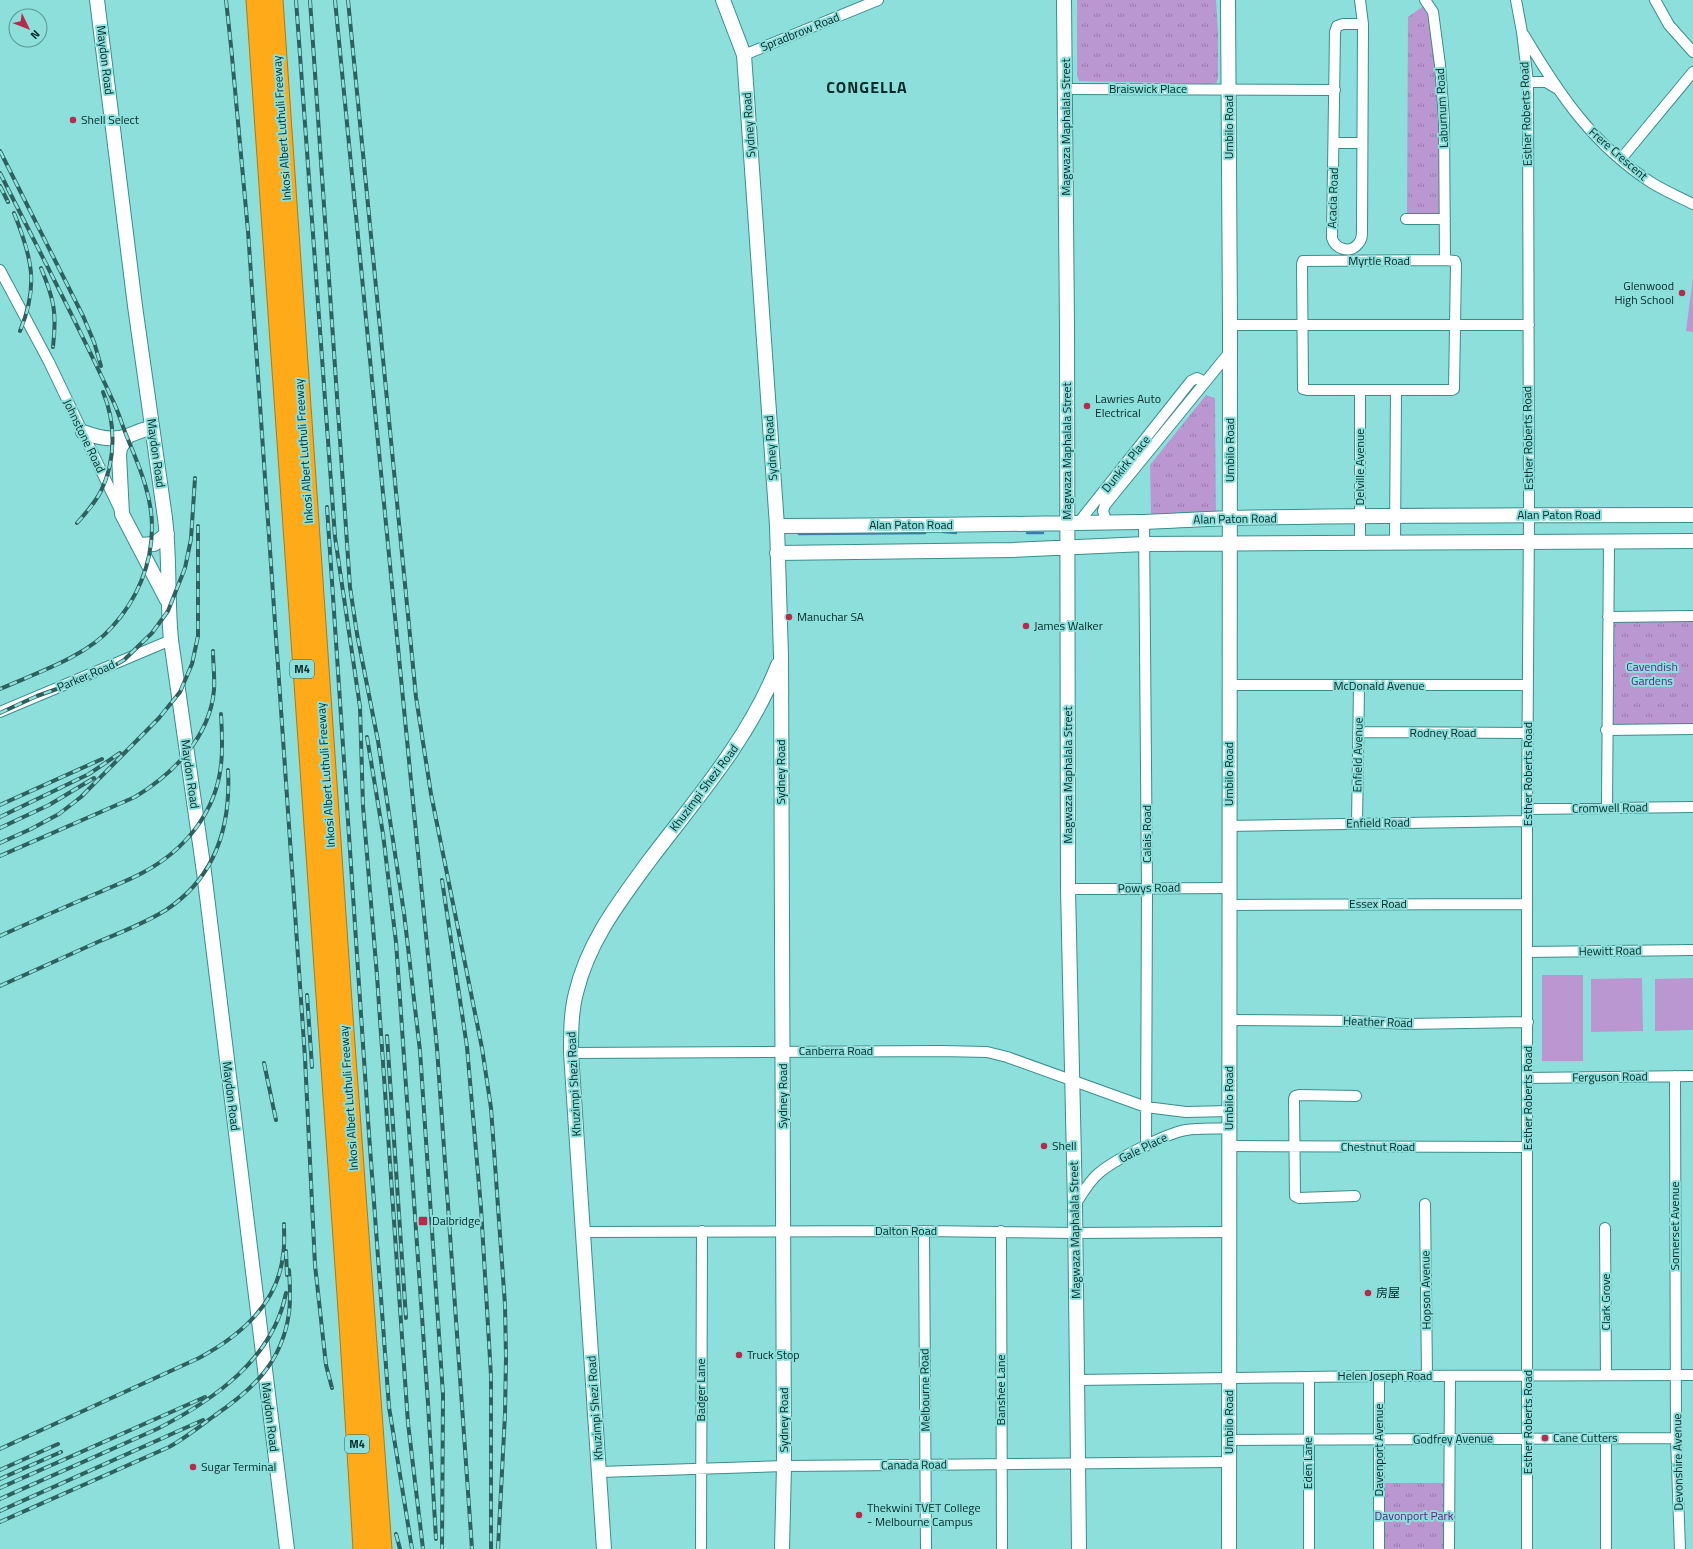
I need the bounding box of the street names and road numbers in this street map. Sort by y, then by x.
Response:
street label: Spradbrow Road [757,7,842,56]
street label: Maydon Road [92,24,119,96]
street label: Inkosi Albert Luthuli Freeway [267,55,296,201]
street label: Magwaza Maphalala Street [1056,57,1075,196]
street label: Esther Roberts Road [1514,62,1537,166]
street label: Laburnum Road [1430,68,1453,149]
street label: Braiswick Place [1109,79,1187,98]
street label: Sydney Road [737,92,760,158]
street label: Umbilo Road [1219,95,1238,159]
street label: Frere Crescent [1585,123,1653,185]
street label: Acacia Road [1322,167,1343,229]
street label: Myrtle Road [1348,251,1410,270]
street label: Inkosi Albert Luthuli Freeway [289,378,318,524]
street label: Magwaza Maphalala Street [1057,381,1076,520]
street label: Esther Roberts Road [1517,386,1538,490]
street label: Johnstone Road [58,396,110,476]
street label: Sydney Road [759,415,782,481]
street label: Maydon Road [142,417,171,489]
street label: Umbilo Road [1220,418,1239,482]
street label: Delville Avenue [1350,429,1369,505]
street label: Dunkirk Place [1097,431,1155,496]
street label: Alan Paton Road [1517,505,1601,524]
street label: Alan Paton Road [1193,508,1277,529]
street label: Alan Paton Road [869,515,953,534]
street label: Parker Road [54,655,118,696]
road number: M4 [290,660,314,678]
street label: McDonald Avenue [1333,676,1425,695]
street label: Inkosi Albert Luthuli Freeway [311,702,340,848]
street label: Magwaza Maphalala Street [1058,705,1077,844]
street label: Enfield Avenue [1347,717,1368,793]
street label: Esther Roberts Road [1518,722,1537,826]
street label: Rodney Road [1410,723,1476,742]
street label: Maydon Road [176,738,205,810]
street label: Sydney Road [771,739,790,805]
street label: Khuzimpi Shezi Road [664,740,743,835]
street label: Umbilo Road [1219,742,1238,806]
street label: Cromwell Road [1572,797,1648,818]
street label: Calais Road [1137,805,1156,863]
street label: Enfield Road [1346,812,1410,833]
street label: Powys Road [1118,877,1180,898]
street label: Essex Road [1349,894,1407,913]
street label: Hewitt Road [1578,940,1642,961]
street label: Heather Road [1343,1011,1413,1032]
street label: Inkosi Albert Luthuli Freeway [334,1025,363,1171]
street label: Khuzimpi Shezi Road [561,1031,586,1137]
street label: Canberra Road [799,1041,873,1060]
street label: Esther Roberts Road [1518,1046,1537,1150]
street label: Maydon Road [218,1060,245,1132]
street label: Sydney Road [773,1063,792,1129]
street label: Umbilo Road [1219,1066,1238,1130]
street label: Ferguson Road [1572,1066,1648,1087]
street label: Gale Place [1115,1128,1170,1167]
street label: Chestnut Road [1341,1137,1415,1156]
street label: Magwaza Maphalala Street [1064,1160,1085,1299]
street label: Somerset Avenue [1665,1181,1684,1271]
street label: Dalton Road [875,1221,937,1240]
street label: Hopson Avenue [1415,1250,1436,1330]
street label: Clark Grove [1596,1273,1615,1331]
street label: Melbourne Road [914,1348,935,1432]
street label: Khuzimpi Shezi Road [581,1355,608,1461]
street label: Banshee Lane [991,1355,1010,1425]
street label: Badger Lane [691,1358,710,1422]
street label: Helen Joseph Road [1338,1366,1432,1385]
street label: Esther Roberts Road [1518,1370,1537,1474]
street label: Maydon Road [257,1381,284,1453]
street label: Sydney Road [774,1387,793,1453]
street label: Umbilo Road [1219,1390,1238,1454]
street label: Davenport Avenue [1369,1403,1388,1497]
street label: Devonshire Avenue [1667,1413,1688,1511]
street label: Godfrey Avenue [1413,1428,1493,1449]
road number: M4 [345,1435,369,1453]
street label: Eden Lane [1298,1437,1317,1489]
street label: Canada Road [881,1454,947,1475]

